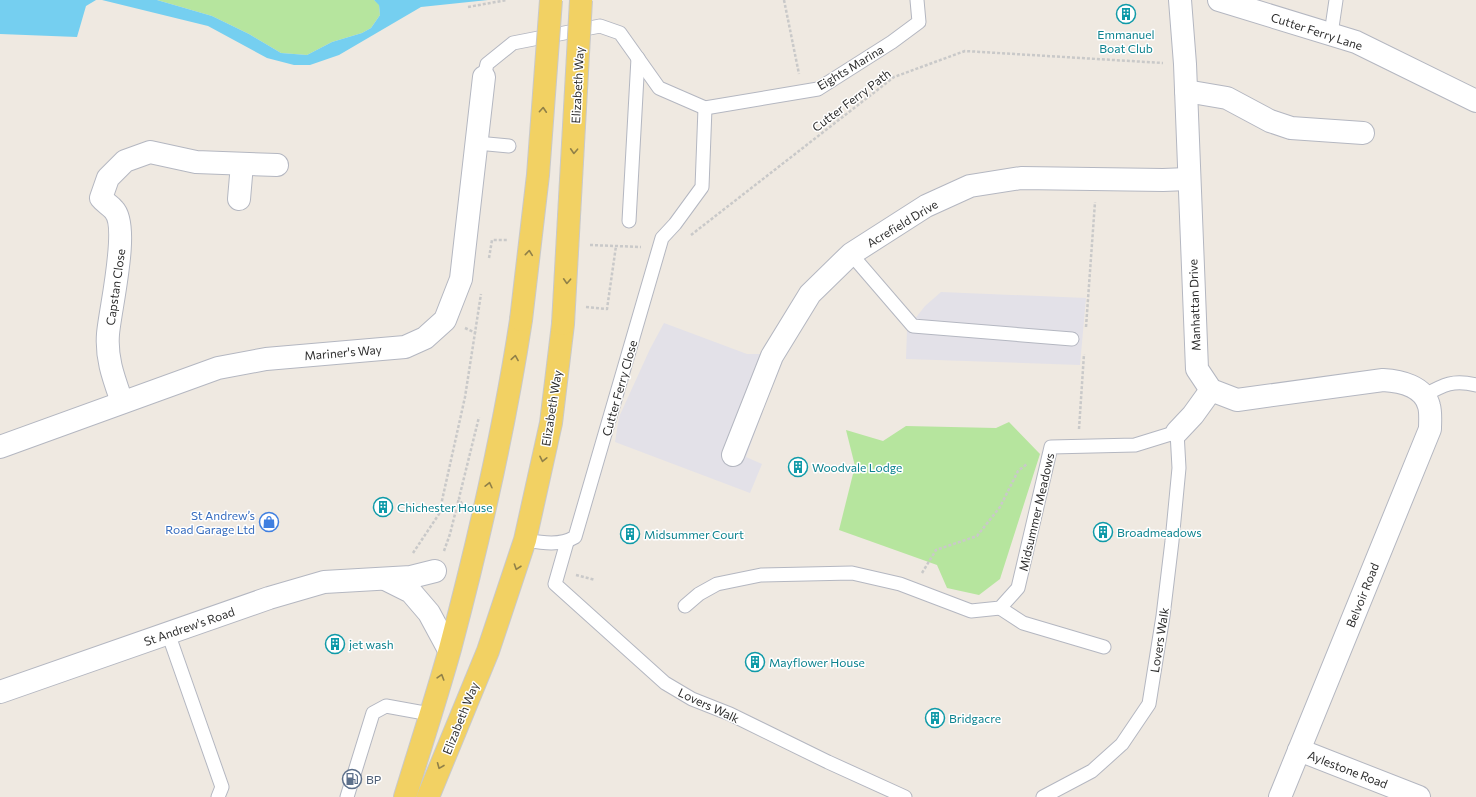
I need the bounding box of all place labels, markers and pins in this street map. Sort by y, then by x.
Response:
building icon: Emmanuel Boat Club [1115,3,1137,25]
place label: Emmanuel Boat Club [1097,27,1155,55]
building icon: Woodvale Lodge [787,456,809,478]
place label: Woodvale Lodge [812,460,902,474]
building icon: Chichester House [372,496,394,518]
place label: Chichester House [397,500,493,514]
place label: St Andrew’s Road Garage Ltd [165,508,255,536]
shop icon: St Andrew’s Road Garage Ltd [258,511,280,533]
building icon: Broadmeadows [1092,521,1114,543]
building icon: Midsummer Court [619,523,641,545]
place label: Broadmeadows [1117,525,1202,539]
place label: Midsummer Court [644,527,744,541]
building icon: jet wash [324,633,346,655]
place label: jet wash [349,637,394,651]
building icon: Mayflower House [744,651,766,673]
place label: Mayflower House [769,655,865,669]
building icon: Bridgacre [924,707,946,729]
place label: Bridgacre [949,711,1001,725]
fuel station icon: BP [341,768,363,790]
place label: BP [366,772,382,786]

